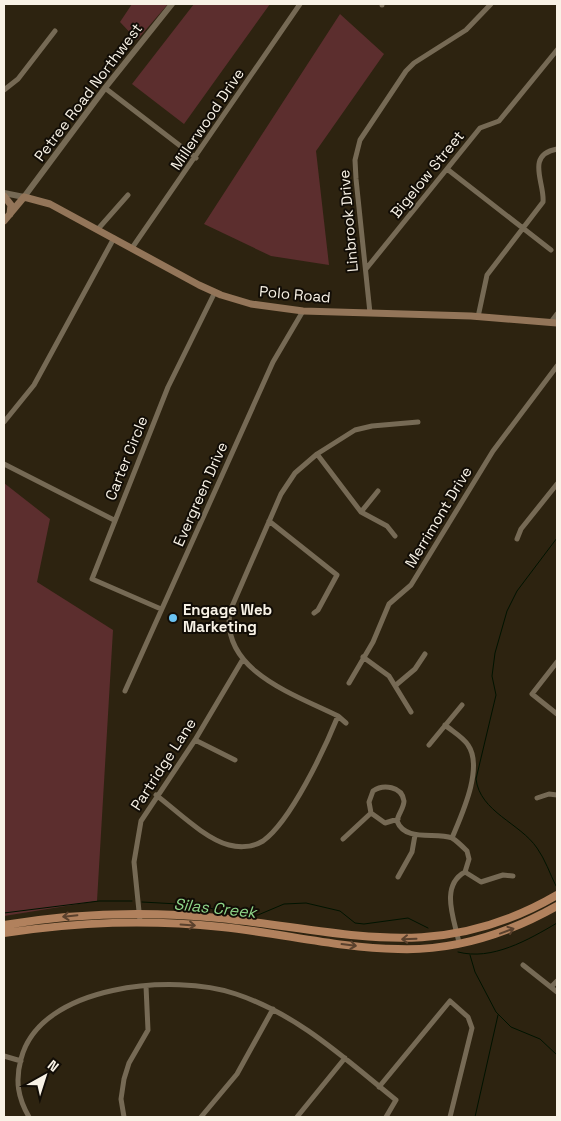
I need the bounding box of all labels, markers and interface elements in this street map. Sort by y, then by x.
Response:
street label: Petree Road Northwest [30,19,146,165]
street label: Millerwood Drive [166,65,248,173]
street label: Bigelow Street [386,127,468,221]
street label: Linbrook Drive [334,169,362,273]
street label: Polo Road [258,281,332,307]
street label: Carter Circle [100,413,152,503]
street label: Evergreen Drive [168,439,232,549]
street label: Merrimont Drive [400,463,476,571]
place label: Engage Web Marketing [183,600,272,636]
marker: Engage Web Marketing [167,612,179,624]
street label: Partridge Lane [126,714,200,814]
water label: Silas Creek [173,893,260,923]
one-way arrow [62,911,78,921]
one-way arrow [180,920,196,929]
one-way arrow [498,926,514,935]
one-way arrow [401,934,418,944]
one-way arrow [341,940,357,950]
north arrow [20,1051,70,1101]
text: N [44,1056,62,1076]

